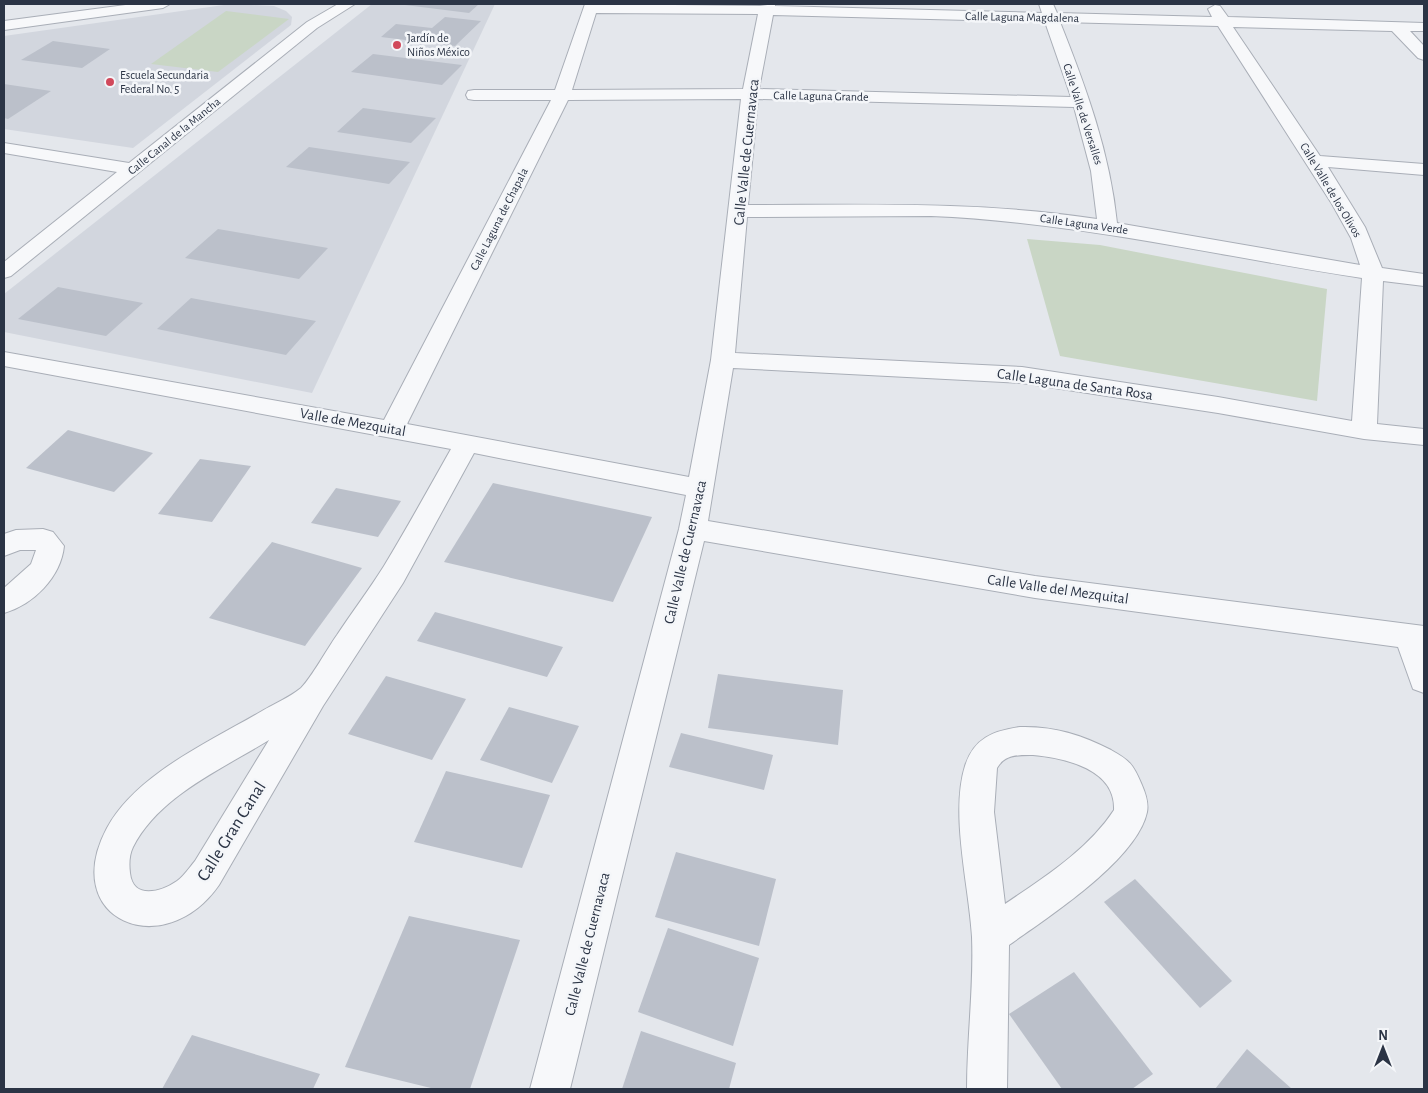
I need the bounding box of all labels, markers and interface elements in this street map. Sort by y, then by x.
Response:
street label: Calle Laguna Magdalena [965,10,1080,24]
place label: Jardín de Niños México [407,32,470,58]
marker: Jardín de Niños México [391,39,403,51]
street label: Calle Valle de Versalles [1061,62,1105,166]
place label: Escuela Secundaria Federal No. 5 [120,69,209,95]
marker: Escuela Secundaria Federal No. 5 [104,76,116,88]
street label: Calle Valle de Cuernavaca [731,78,762,226]
street label: Calle Laguna Grande [773,89,869,103]
street label: Calle Canal de la Mancha [125,95,223,177]
street label: Calle Valle de los Olivos [1298,141,1364,239]
street label: Calle Laguna de Chapala [468,165,530,272]
street label: Calle Laguna Verde [1039,212,1129,236]
street label: Calle Laguna de Santa Rosa [996,366,1154,403]
street label: Valle de Mezquital [299,406,407,439]
street label: Calle Valle de Cuernavaca [662,479,709,625]
street label: Calle Valle del Mezquital [986,572,1130,607]
street label: Calle Gran Canal [194,778,270,885]
street label: Calle Valle de Cuernavaca [562,871,613,1017]
north arrow [1358,1023,1408,1073]
text: N [1378,1029,1388,1043]

